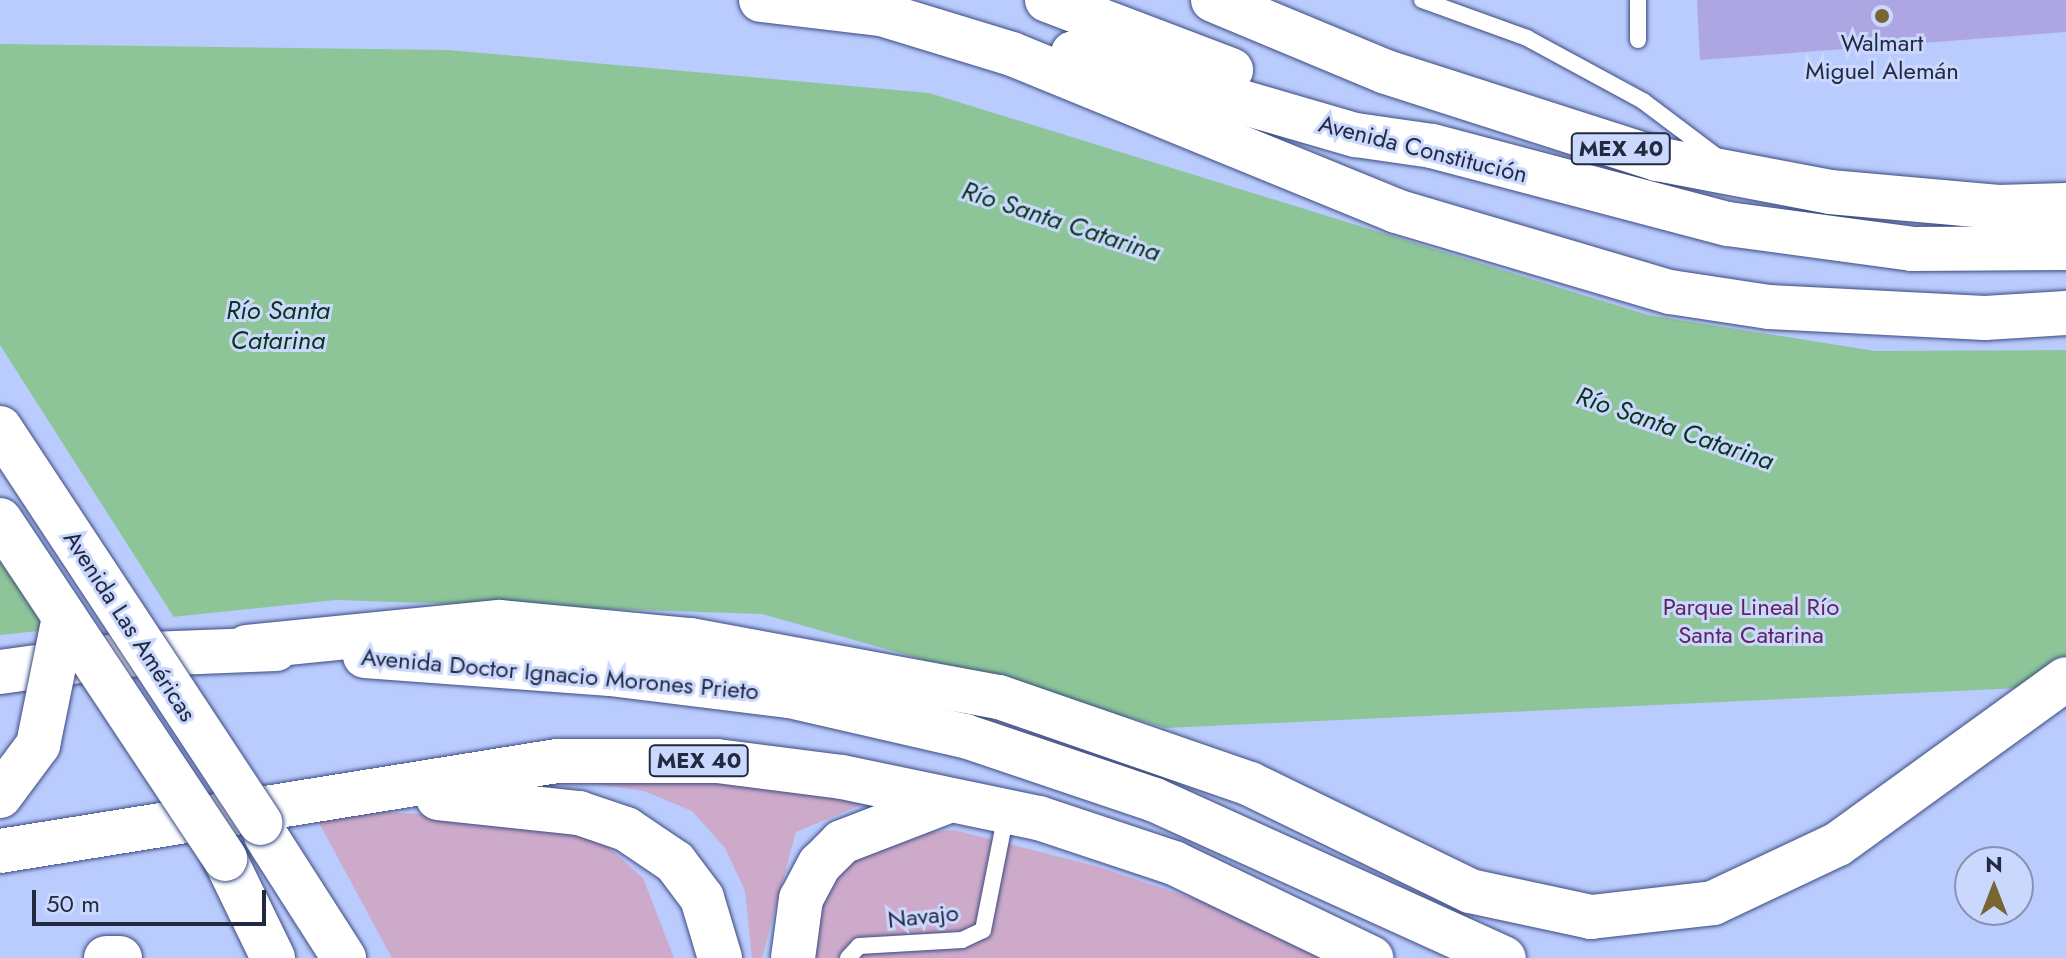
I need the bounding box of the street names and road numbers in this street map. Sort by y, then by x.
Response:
street label: Avenida Constitución [1316,109,1530,189]
road number: MEX 40 [1569,131,1673,167]
street label: Avenida Las Américas [58,525,202,727]
street label: Avenida Doctor Ignacio Morones Prieto [360,642,760,706]
road number: MEX 40 [647,743,751,779]
street label: Navajo [886,898,960,934]

